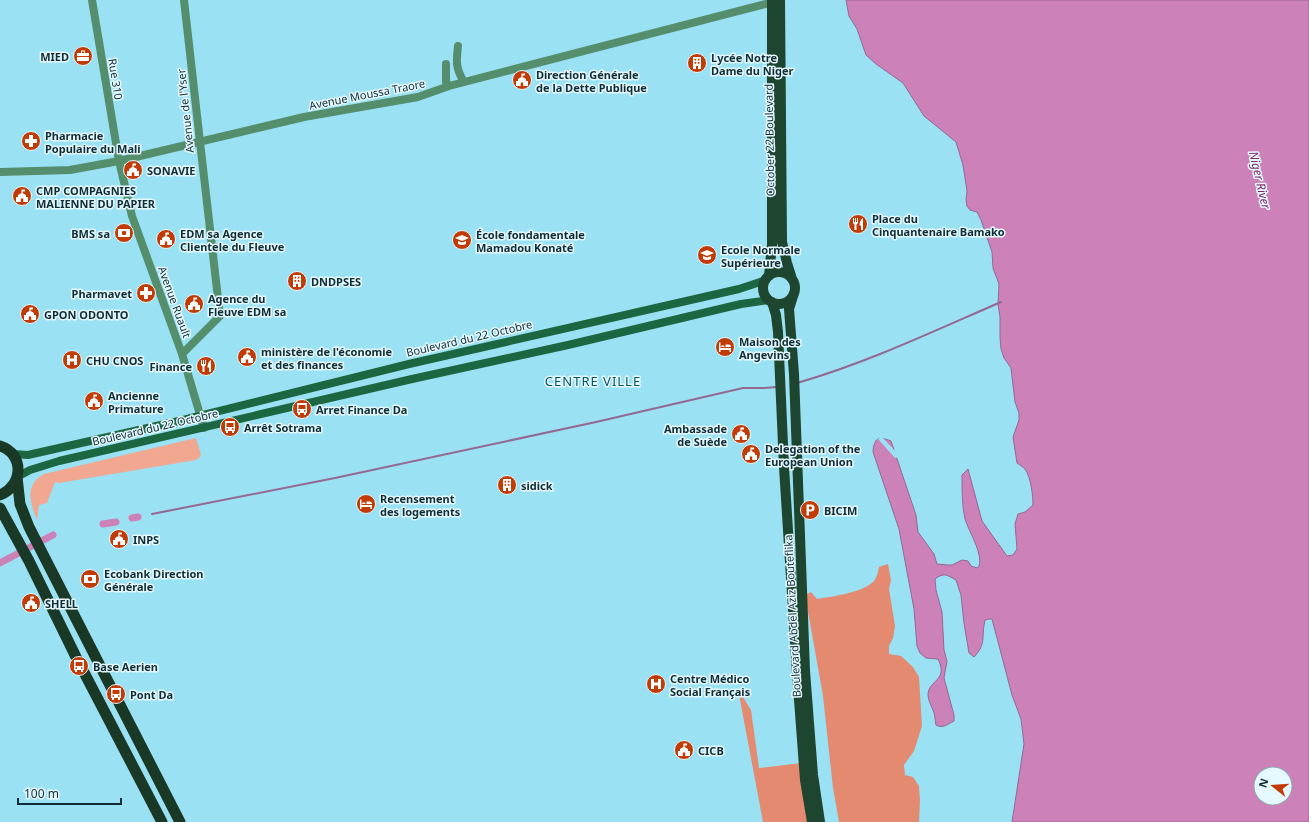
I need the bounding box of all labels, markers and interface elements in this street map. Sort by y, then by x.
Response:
office icon: MIED [72,45,94,67]
place label: MIED [40,49,69,64]
place label: Lycée Notre Dame du Niger [711,50,794,78]
building icon: Lycée Notre Dame du Niger [686,52,708,74]
street label: Rue 310 [105,57,127,101]
place label: Direction Générale de la Dette Publique [536,67,647,95]
street label: Avenue de l'Yser [173,68,197,154]
public building icon: Direction Générale de la Dette Publique [511,69,533,91]
street label: Avenue Moussa Traore [308,75,426,113]
street label: October 22 Boulevard [761,84,777,196]
place label: Pharmacie Populaire du Mali [45,128,141,156]
pharmacy icon: Pharmacie Populaire du Mali [20,130,42,152]
water label: Niger River [1245,149,1275,212]
public building icon: SONAVIE [122,159,144,181]
place label: SONAVIE [147,163,195,178]
place label: CMP COMPAGNIES MALIENNE DU PAPIER [36,183,156,211]
public building icon: CMP COMPAGNIES MALIENNE DU PAPIER [11,185,33,207]
place label: Place du Cinquantenaire Bamako [872,211,1005,239]
restaurant icon: Place du Cinquantenaire Bamako [847,213,869,235]
bank icon: BMS sa [113,222,135,244]
place label: BMS sa [71,226,110,241]
place label: EDM sa Agence Clientele du Fleuve [180,226,285,254]
place label: École fondamentale Mamadou Konaté [476,227,585,255]
public building icon: EDM sa Agence Clientele du Fleuve [155,228,177,250]
school or university icon: École fondamentale Mamadou Konaté [451,229,473,251]
place label: Ecole Normale Supérieure [721,242,801,270]
school or university icon: Ecole Normale Supérieure [696,244,718,266]
street label: Avenue Ruault [155,264,195,340]
building icon: DNDPSES [286,270,308,292]
place label: DNDPSES [311,274,361,289]
pharmacy icon: Pharmavet [135,282,157,304]
place label: Pharmavet [72,286,132,301]
place label: Agence du Fleuve EDM sa [208,291,286,319]
public building icon: Agence du Fleuve EDM sa [183,293,205,315]
public building icon: GPON ODONTO [19,303,41,325]
place label: GPON ODONTO [44,307,129,322]
street label: Boulevard du 22 Octobre [405,316,533,360]
place label: Maison des Angevins [739,334,801,362]
hotel icon: Maison des Angevins [714,336,736,358]
place label: ministère de l'économie et des finances [261,344,393,372]
public building icon: ministère de l'économie et des finances [236,346,258,368]
hospital icon: CHU CNOS [61,349,83,371]
place label: CHU CNOS [86,353,143,368]
restaurant icon: Finance [195,355,217,377]
place label: Finance [150,359,192,374]
district label: CENTRE VILLE [545,372,641,390]
place label: Ancienne Primature [108,388,164,416]
public building icon: Ancienne Primature [83,390,105,412]
bus stop icon: Arret Finance Da [291,398,313,420]
place label: Arret Finance Da [316,402,407,417]
street label: Boulevard du 22 Octobre [91,405,219,449]
bus stop icon: Arrêt Sotrama [219,416,241,438]
place label: Arrêt Sotrama [244,420,322,435]
place label: Ambassade de Suède [664,421,727,449]
public building icon: Ambassade de Suède [730,423,752,445]
place label: Delegation of the European Union [765,441,861,469]
public building icon: Delegation of the European Union [740,443,762,465]
building icon: sidick [496,474,518,496]
place label: sidick [521,478,553,493]
place label: Recensement des logements [380,491,461,519]
hotel icon: Recensement des logements [355,493,377,515]
parking icon: BICIM [799,499,821,521]
place label: BICIM [824,503,857,518]
public building icon: INPS [108,528,130,550]
place label: INPS [133,532,159,547]
street label: Boulevard Abdel Aziz Bouteflika [780,534,804,698]
place label: Ecobank Direction Générale [104,566,203,594]
bank icon: Ecobank Direction Générale [79,568,101,590]
public building icon: SHELL [20,592,42,614]
place label: SHELL [45,596,78,611]
bus stop icon: Base Aerien [68,655,90,677]
place label: Base Aerien [93,659,158,674]
place label: Centre Médico Social Français [670,671,751,699]
hospital icon: Centre Médico Social Français [645,673,667,695]
bus stop icon: Pont Da [105,683,127,705]
place label: Pont Da [130,687,173,702]
public building icon: CICB [673,739,695,761]
place label: CICB [698,743,724,758]
north arrow [1253,766,1293,806]
text: N [1254,776,1271,789]
scale bar [18,780,121,806]
text: 100 m [24,785,59,802]

